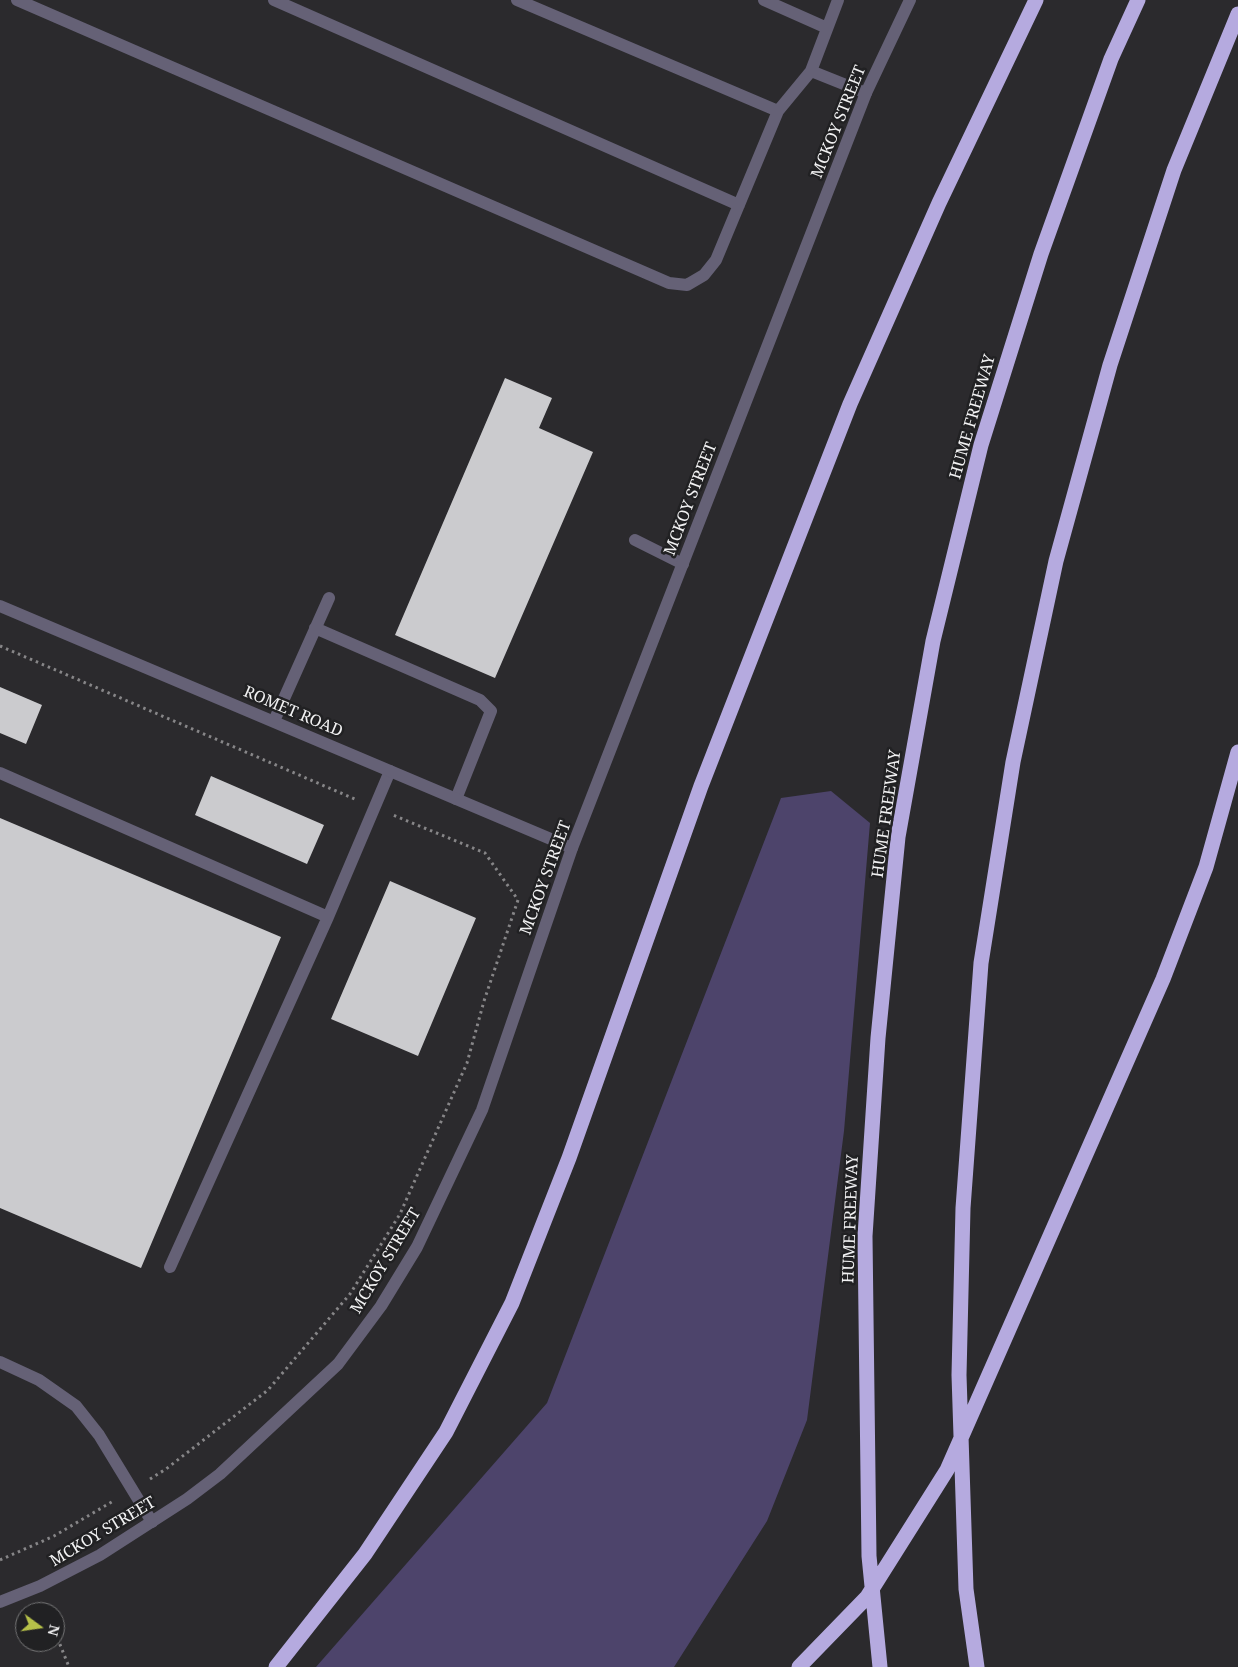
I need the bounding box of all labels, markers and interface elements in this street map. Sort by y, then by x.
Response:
street label: MCKOY STREET [808,63,870,181]
street label: HUME FREEWAY [946,353,1000,481]
street label: MCKOY STREET [661,440,721,558]
street label: ROMET ROAD [241,683,345,741]
street label: HUME FREEWAY [869,749,905,879]
street label: MCKOY STREET [517,818,575,938]
street label: HUME FREEWAY [839,1154,863,1284]
street label: MCKOY STREET [347,1205,425,1317]
street label: MCKOY STREET [47,1493,159,1571]
north arrow [15,1602,65,1652]
text: N [44,1623,65,1638]

